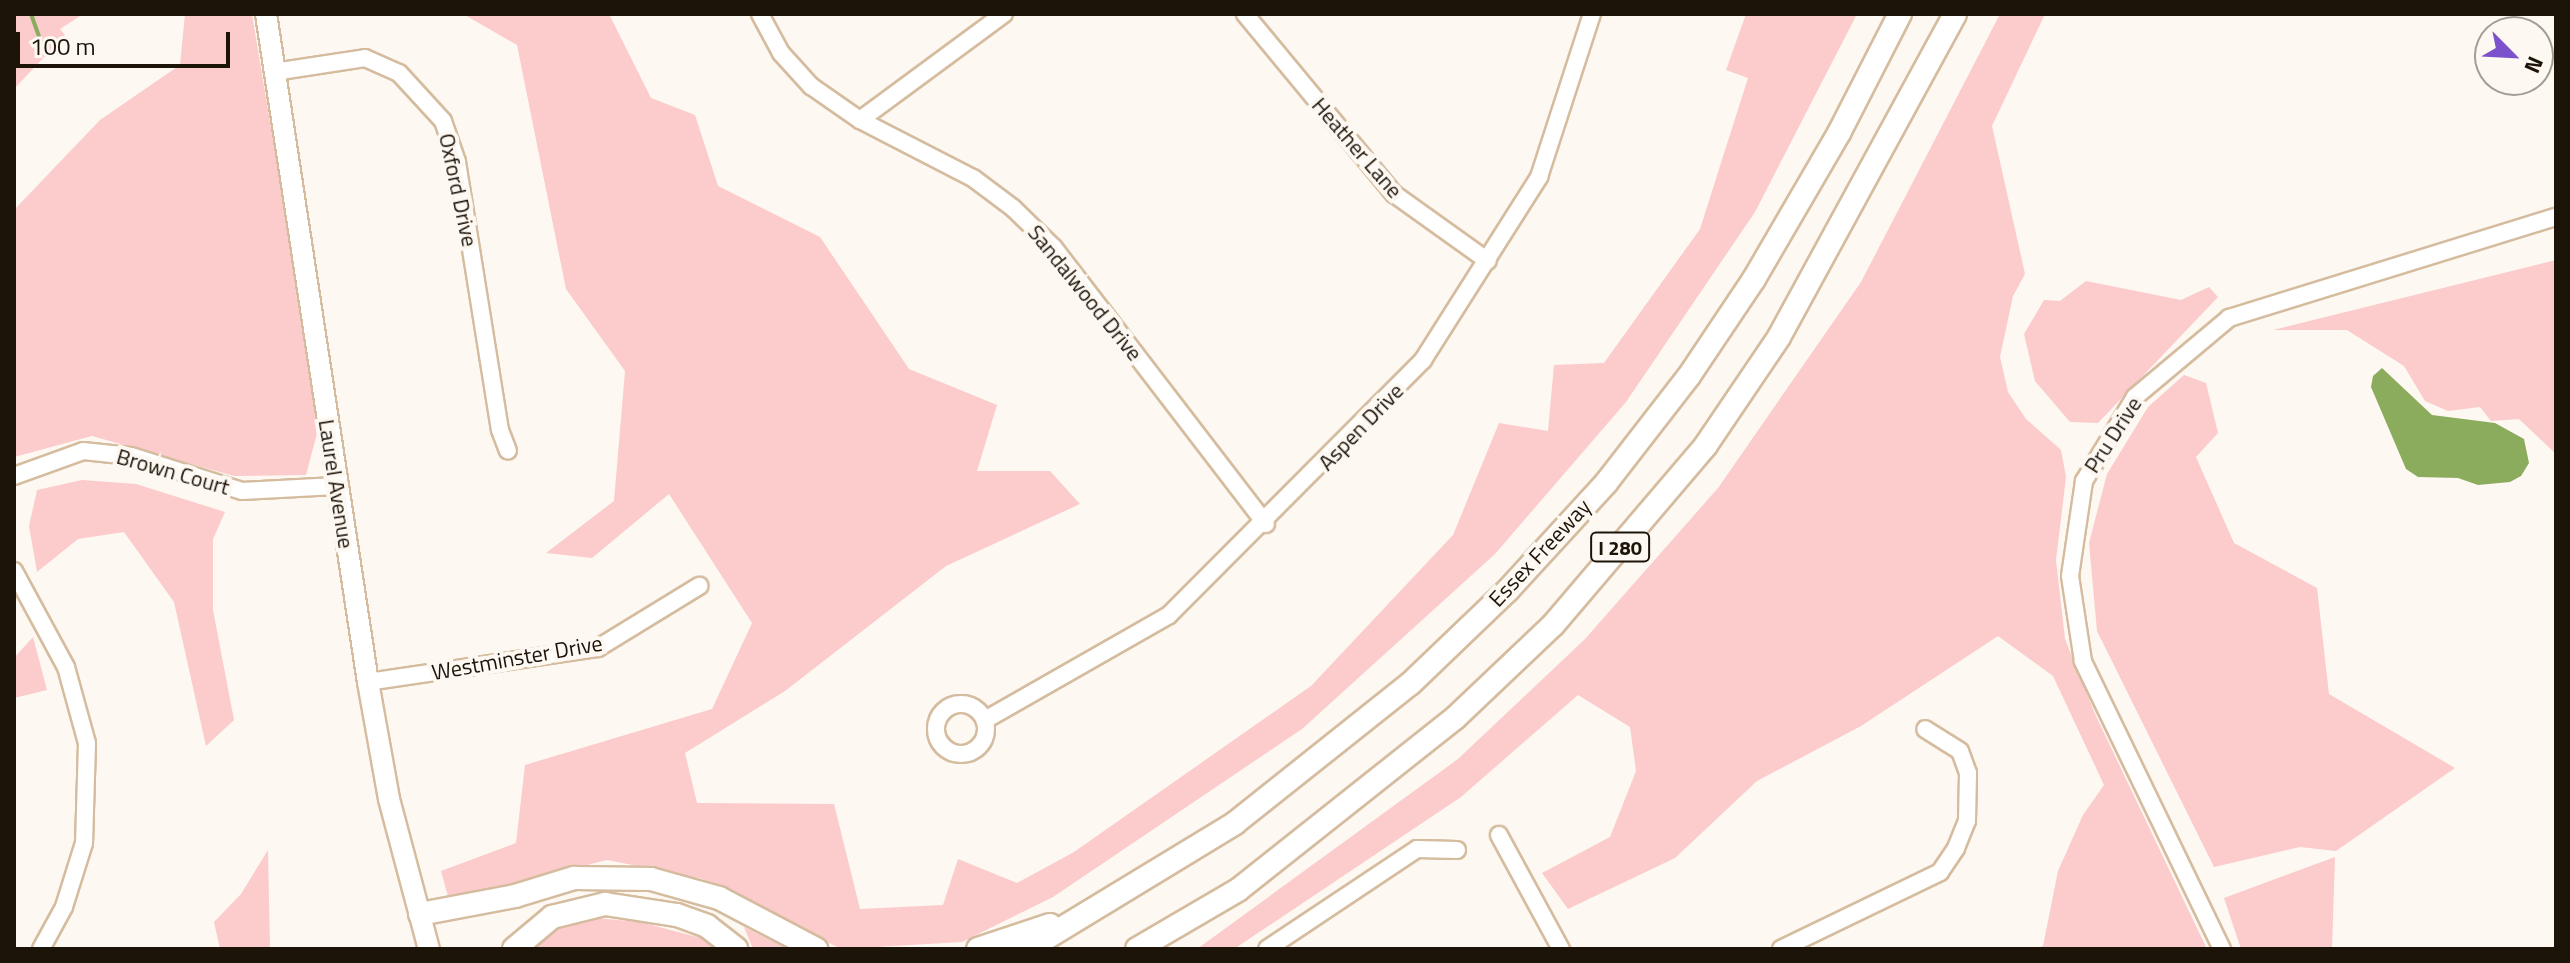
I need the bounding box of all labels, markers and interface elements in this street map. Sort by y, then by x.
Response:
scale bar [20,16,234,66]
north arrow [2474,16,2554,96]
text: 100 m [30,28,96,64]
text: N [2515,51,2553,79]
street label: Heather Lane [1306,92,1408,204]
street label: Oxford Drive [433,131,483,249]
street label: Sandalwood Drive [1022,220,1148,366]
street label: Aspen Drive [1313,378,1409,476]
street label: Pru Drive [2079,392,2147,478]
street label: Laurel Avenue [313,417,359,551]
street label: Brown Court [113,443,233,501]
street label: Essex Freeway [1484,494,1596,612]
road number: I 280 [1590,531,1650,563]
street label: Westminster Drive [430,630,604,686]

